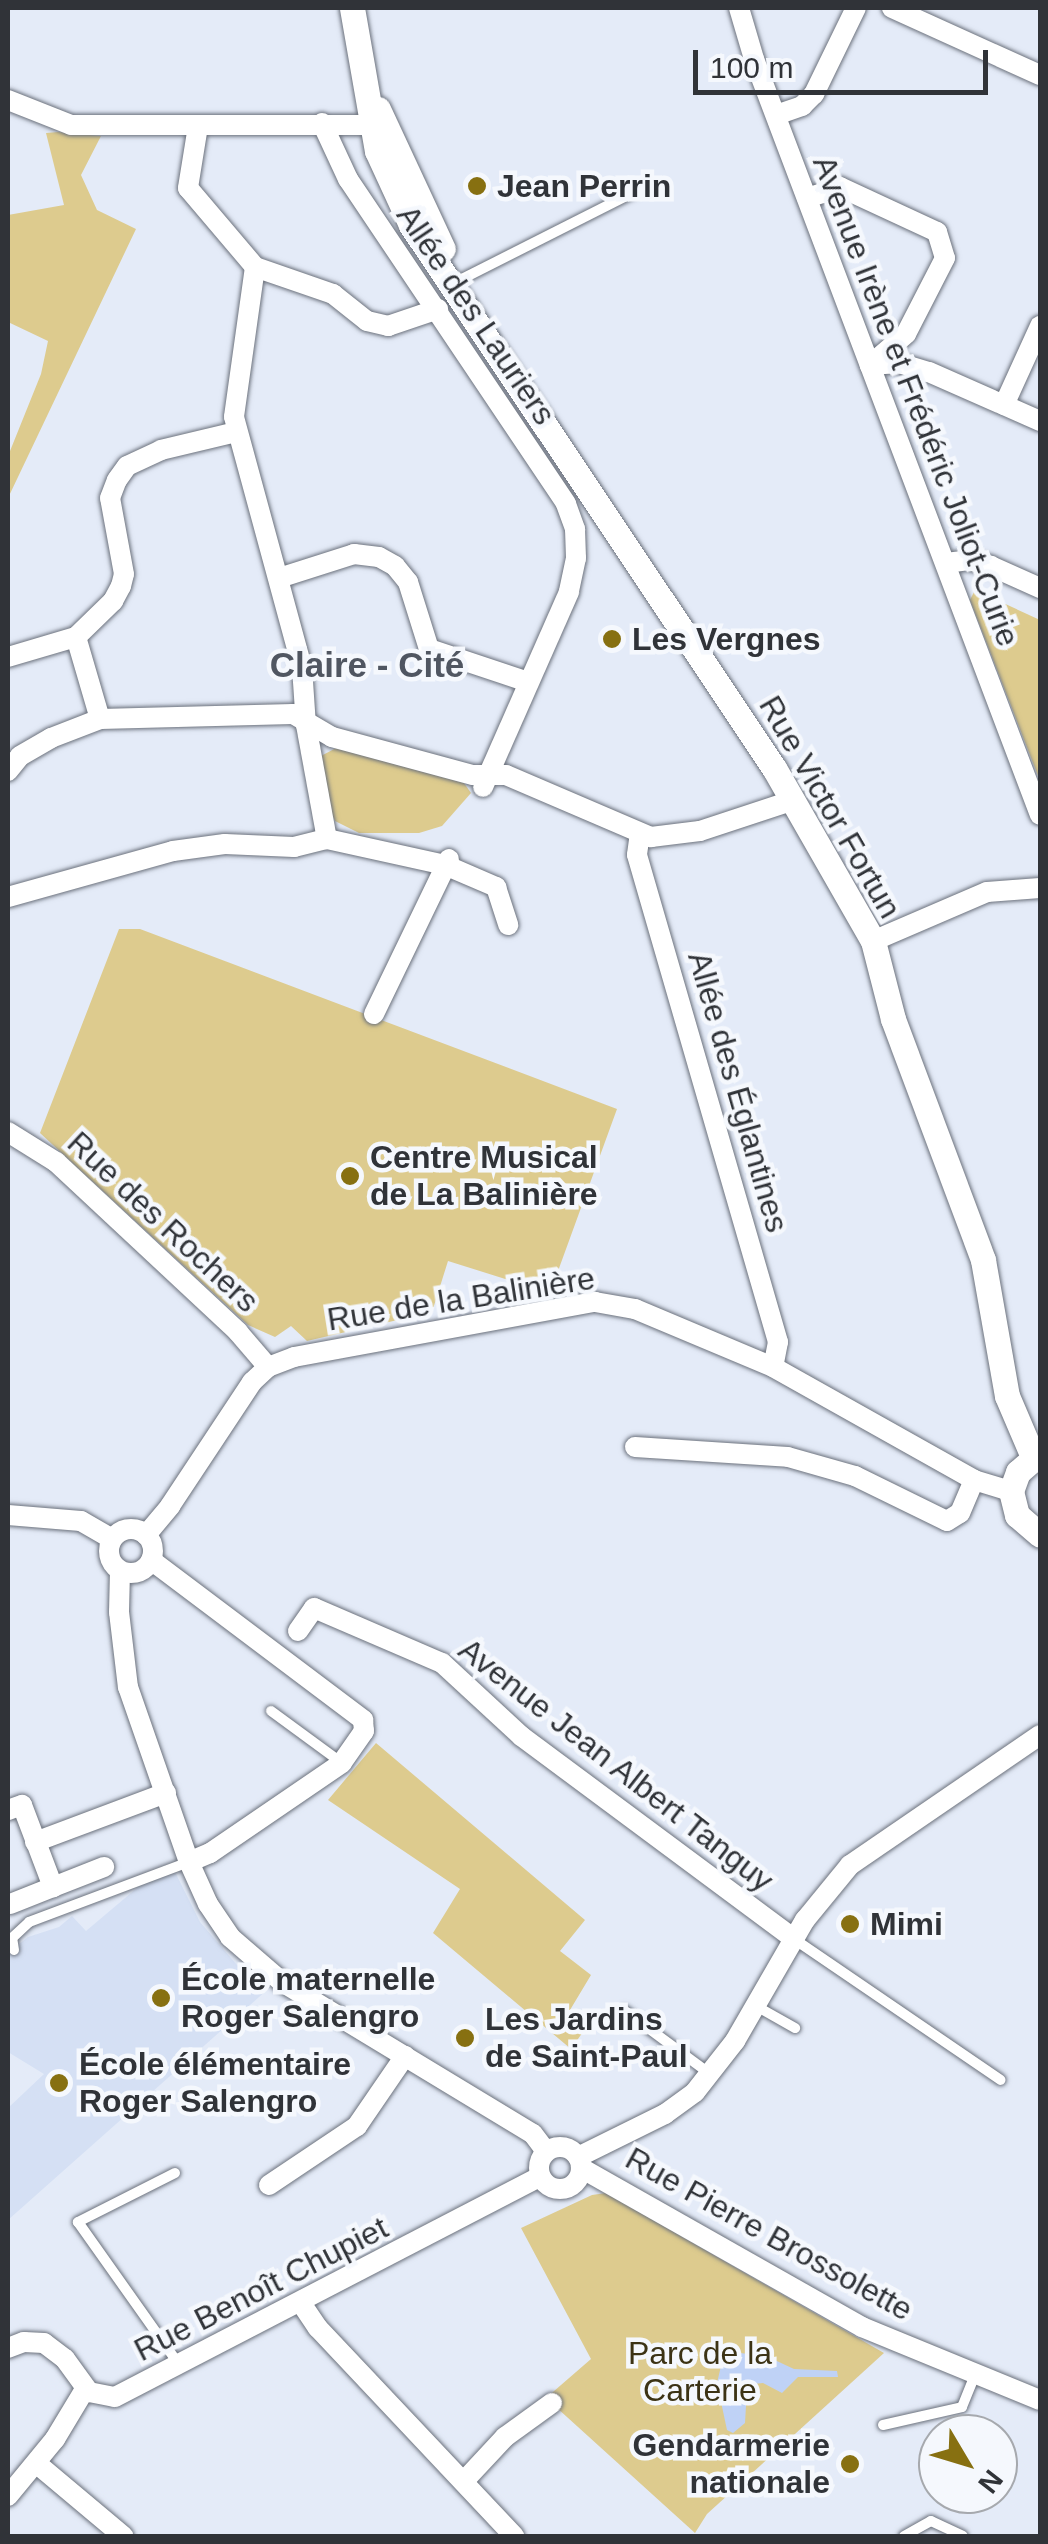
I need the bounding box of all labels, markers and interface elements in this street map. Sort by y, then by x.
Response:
scale bar [698,30,993,92]
text: 100 m [710,51,793,84]
street label: Avenue Irène et Frédéric Joliot-Curie [804,150,1028,652]
place label: Jean Perrin [497,167,671,205]
marker: Jean Perrin [466,175,488,197]
street label: Allée des Lauriers [388,198,564,432]
place label: Les Vergnes [632,620,821,658]
marker: Les Vergnes [601,628,623,650]
district label: Claire - Cité [270,644,464,686]
street label: Rue Victor Fortun [751,689,909,925]
street label: Allée des Églantines [680,947,796,1237]
street label: Rue des Rochers [59,1124,267,1320]
place label: Centre Musical de La Balinière [370,1139,598,1214]
marker: Centre Musical de La Balinière [339,1165,361,1187]
street label: Rue de la Balinière [324,1259,598,1339]
street label: Avenue Jean Albert Tanguy [450,1630,782,1900]
place label: Mimi [870,1905,943,1943]
marker: Mimi [839,1913,861,1935]
place label: École maternelle Roger Salengro [181,1961,435,2036]
marker: École maternelle Roger Salengro [150,1987,172,2009]
place label: Les Jardins de Saint-Paul [485,2001,688,2076]
marker: Les Jardins de Saint-Paul [454,2027,476,2049]
place label: École élémentaire Roger Salengro [79,2046,351,2121]
marker: École élémentaire Roger Salengro [48,2072,70,2094]
street label: Rue Pierre Brossolette [619,2139,919,2329]
street label: Rue Benoît Chupiet [128,2208,394,2370]
park label: Parc de la Carterie [628,2335,772,2410]
north arrow [918,2414,1018,2514]
place label: Gendarmerie nationale [633,2427,830,2502]
marker: Gendarmerie nationale [839,2453,861,2475]
text: N [972,2464,1009,2499]

